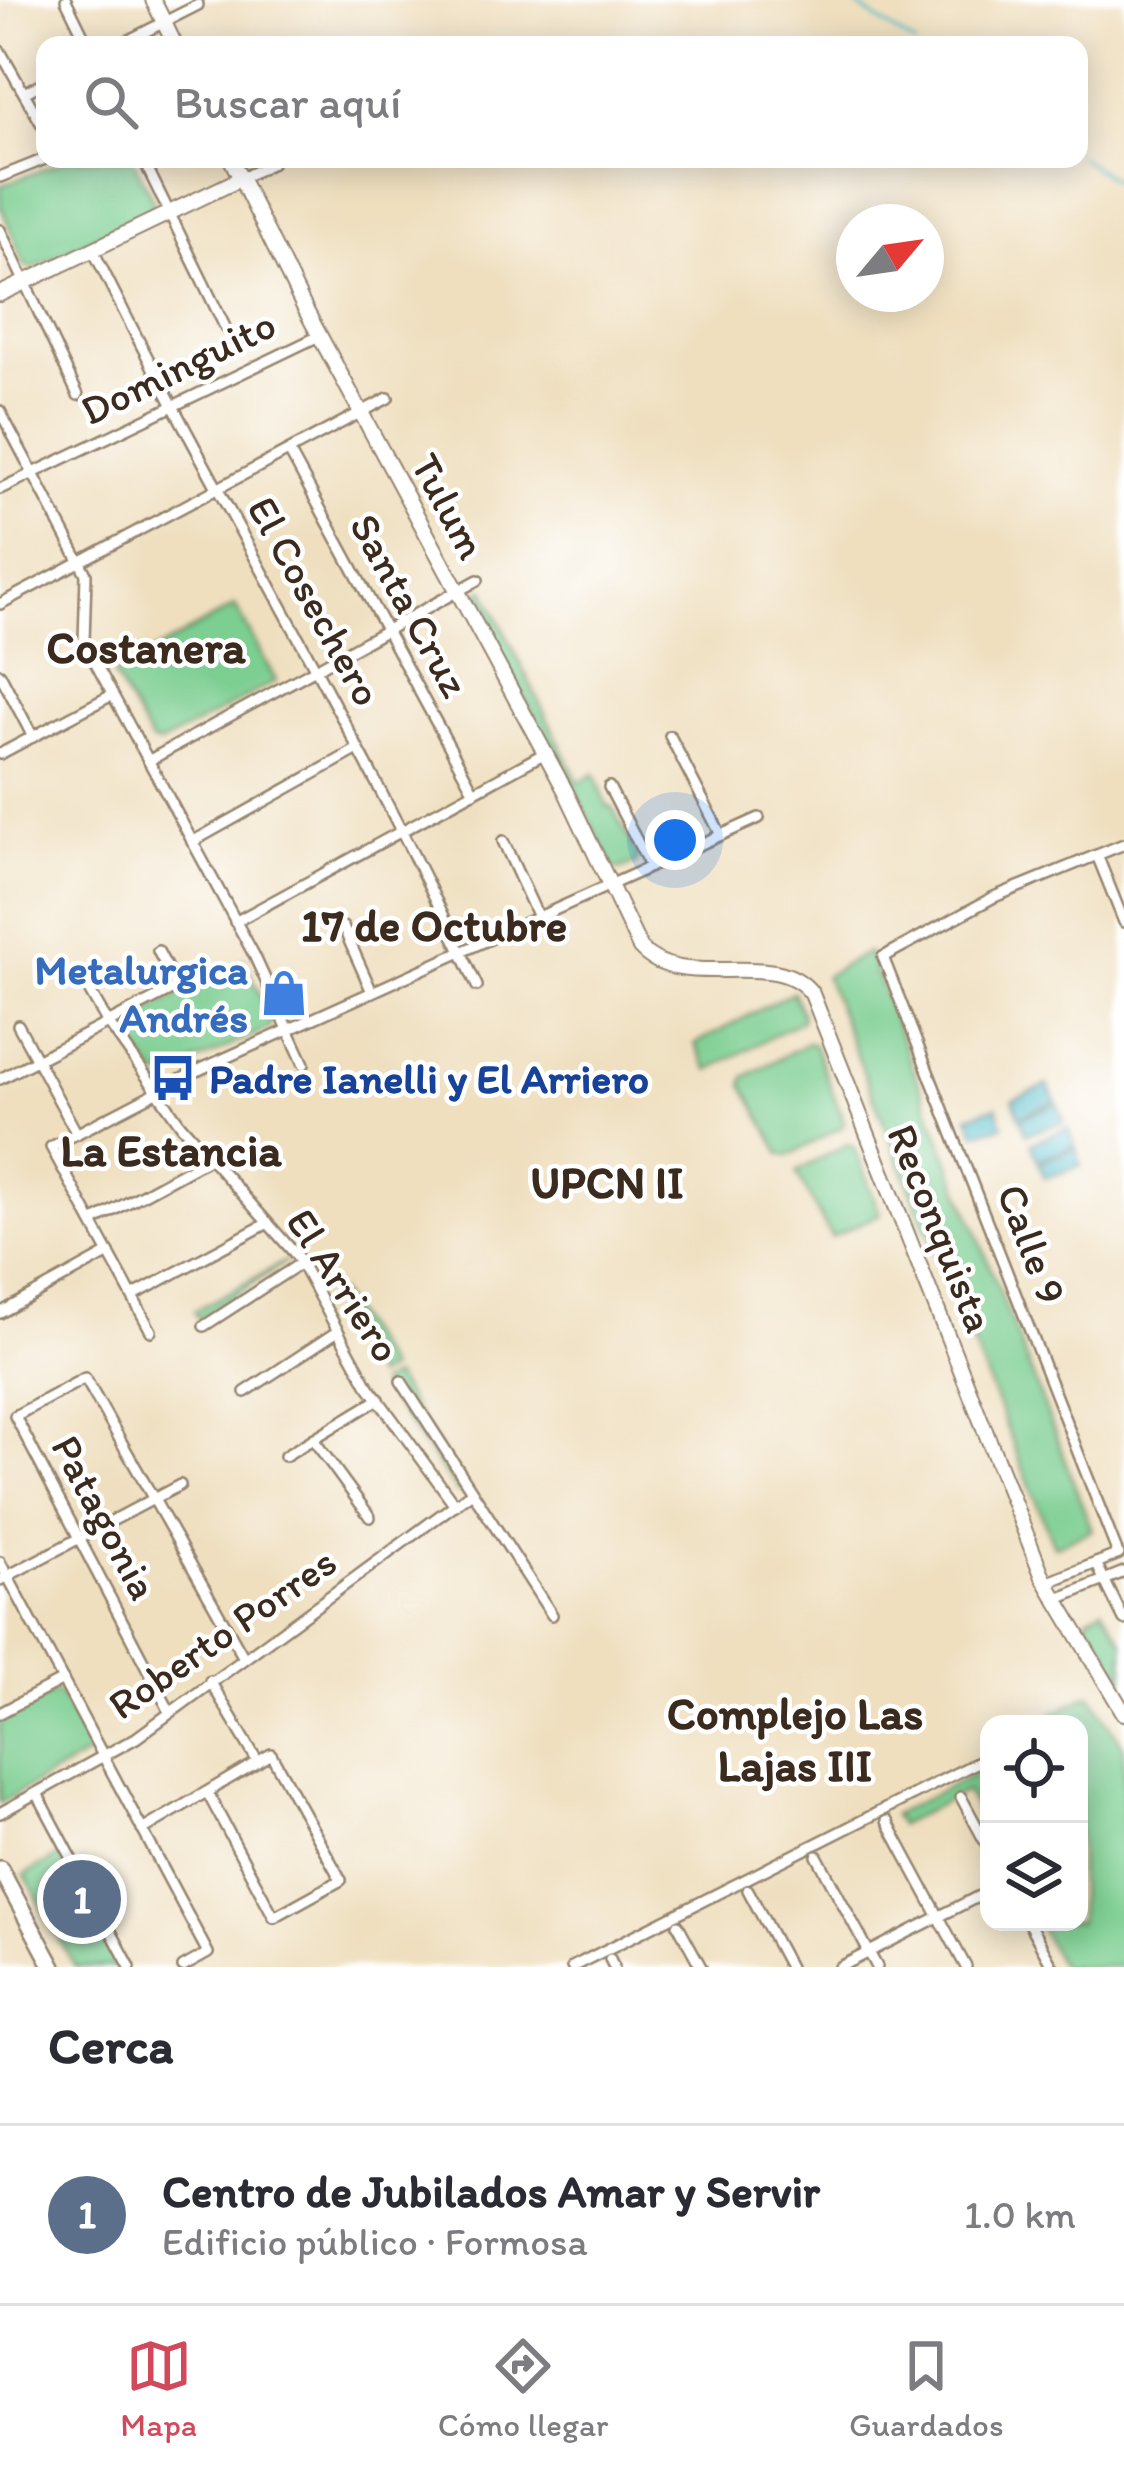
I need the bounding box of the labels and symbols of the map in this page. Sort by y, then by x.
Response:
north arrow [836,204,944,312]
street label: Dominguito [72,298,284,436]
street label: Tulum [400,444,498,568]
street label: El Cosechero [237,487,393,715]
street label: Santa Cruz [339,504,481,706]
district label: Costanera [46,620,246,674]
your location [645,810,705,870]
district label: 17 de Octubre [301,898,567,952]
place label: Metalurgica Andrés [35,944,248,1043]
shop icon: Metalurgica Andrés [259,968,309,1018]
bus stop icon: Padre Ianelli y El Arriero [148,1053,198,1103]
place label: Padre Ianelli y El Arriero [209,1053,649,1104]
street label: Reconquista [876,1117,1006,1339]
district label: La Estancia [60,1123,282,1177]
district label: UPCN II [530,1155,684,1209]
street label: Calle 9 [986,1177,1078,1311]
street label: El Arriero [276,1199,412,1371]
street label: Patagonia [41,1426,169,1608]
street label: Roberto Porres [98,1536,346,1730]
district label: Complejo Las Lajas III [667,1686,923,1792]
pin: 1 [43,1854,121,1944]

